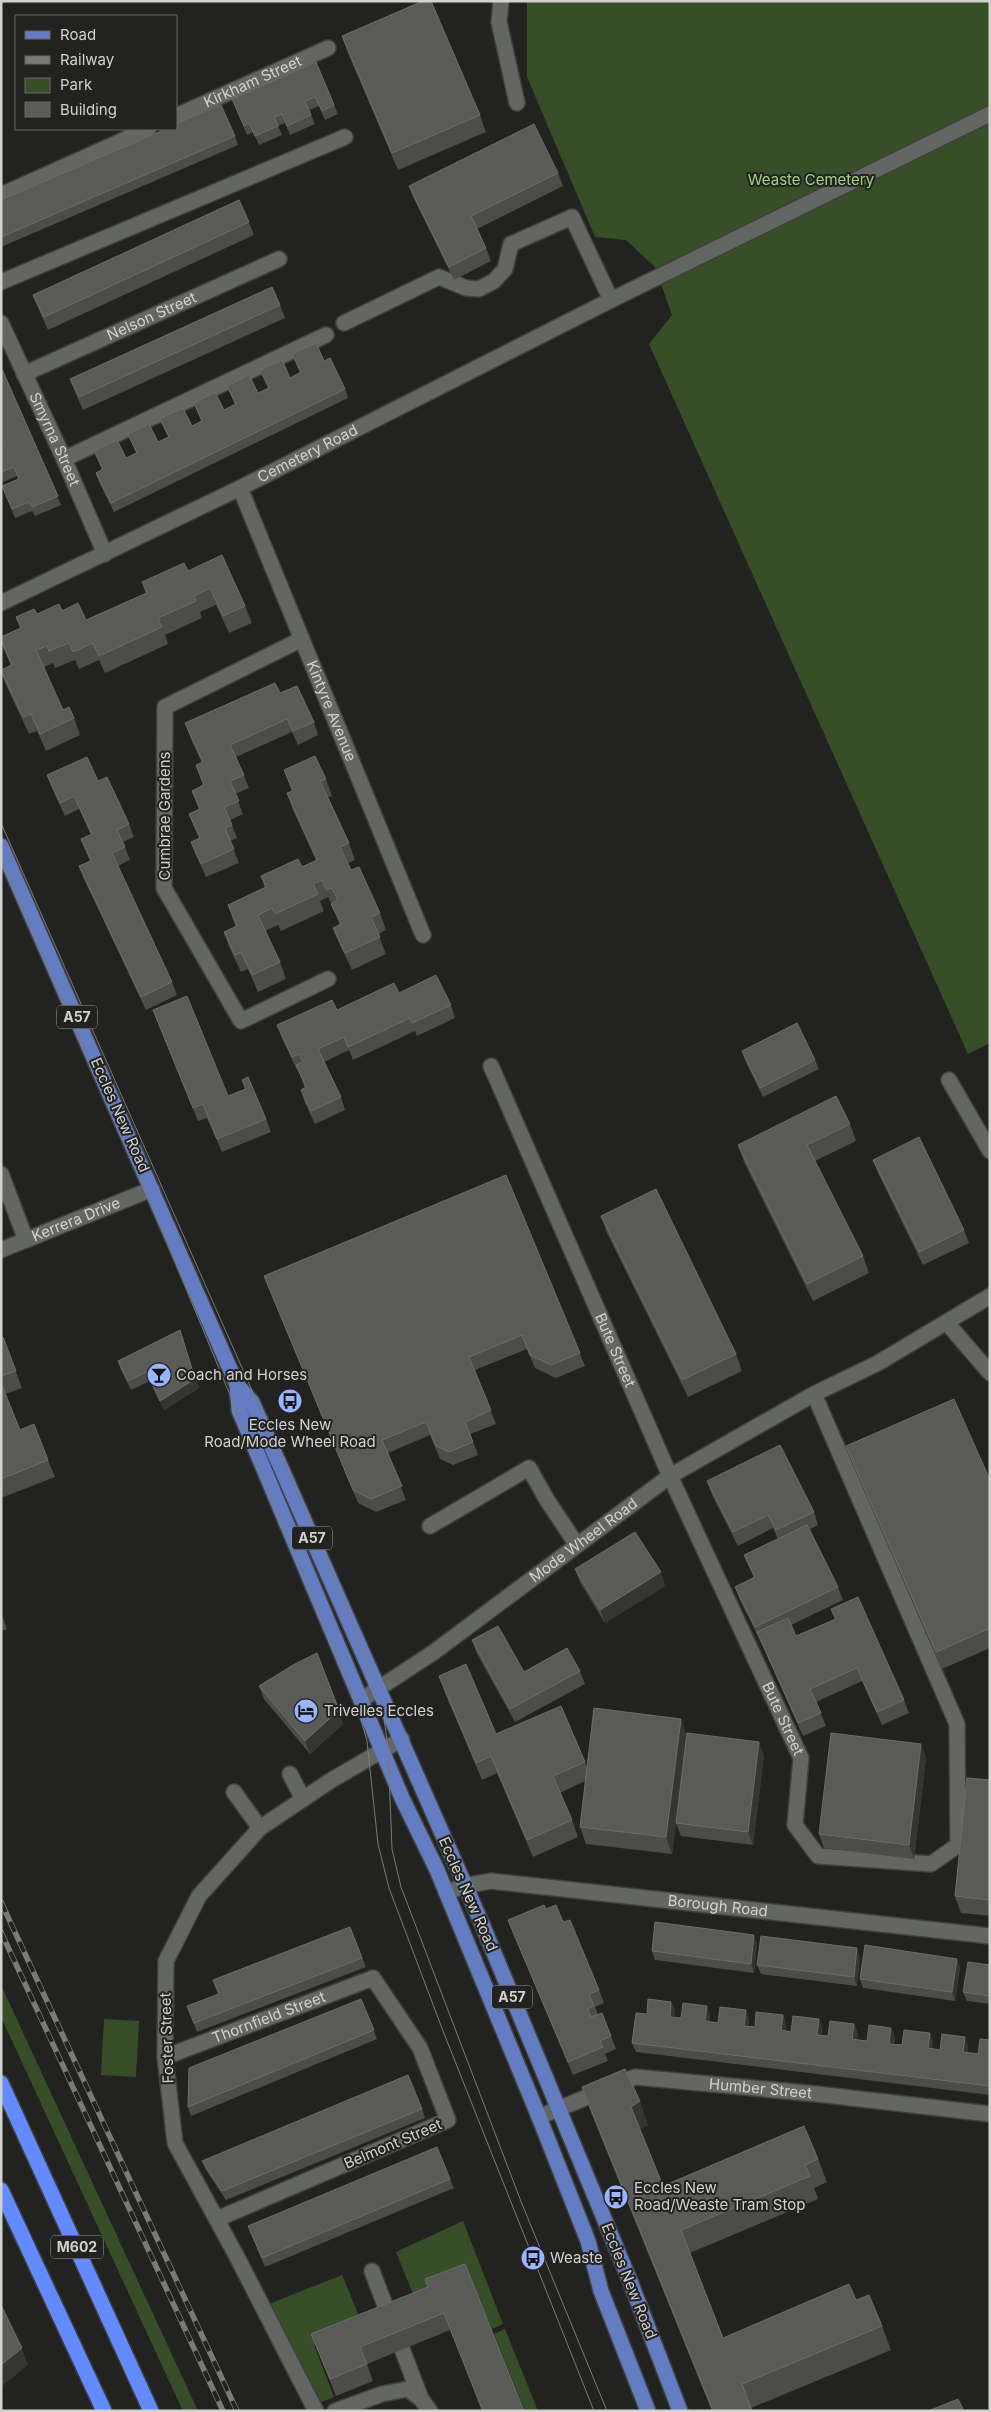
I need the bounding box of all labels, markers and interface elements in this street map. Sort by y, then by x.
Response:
legend [15,15,178,130]
text: Road [60,25,96,44]
text: Railway [60,50,115,69]
street label: Kirkham Street [201,51,304,111]
text: Park [60,75,93,94]
text: Building [60,100,117,119]
park label: Weaste Cemetery [748,170,875,189]
street label: Nelson Street [104,288,199,344]
street label: Smyrna Street [25,389,85,489]
street label: Cemetery Road [254,420,361,487]
street label: Kintyre Avenue [303,657,361,764]
street label: Cumbrae Gardens [155,751,174,880]
road number: A57 [57,1006,97,1028]
street label: Eccles New Road [87,1055,154,1175]
street label: Kerrera Drive [29,1193,123,1246]
street label: Bute Street [591,1310,640,1390]
bar icon: Coach and Horses [146,1362,172,1388]
place label: Coach and Horses [176,1365,307,1384]
bus stop icon: Eccles New Road/Mode Wheel Road [277,1388,303,1414]
place label: Eccles New Road/Mode Wheel Road [204,1415,376,1451]
street label: Mode Wheel Road [526,1494,641,1586]
road number: A57 [292,1526,332,1550]
street label: Bute Street [758,1679,808,1758]
hotel icon: Trivelles Eccles [293,1698,319,1724]
place label: Trivelles Eccles [324,1701,434,1720]
street label: Eccles New Road [435,1834,502,1954]
street label: Borough Road [667,1891,769,1920]
road number: A57 [492,1985,532,2008]
street label: Thornfield Street [209,1987,328,2047]
street label: Foster Street [155,1992,178,2084]
street label: Humber Street [708,2074,813,2102]
street label: Belmont Street [341,2114,445,2173]
place label: Eccles New Road/Weaste Tram Stop [634,2178,805,2214]
bus stop icon: Eccles New Road/Weaste Tram Stop [603,2184,629,2210]
street label: Eccles New Road [598,2220,661,2341]
road number: M602 [51,2236,103,2258]
bus stop icon: Weaste [520,2245,546,2271]
place label: Weaste [550,2248,603,2267]

